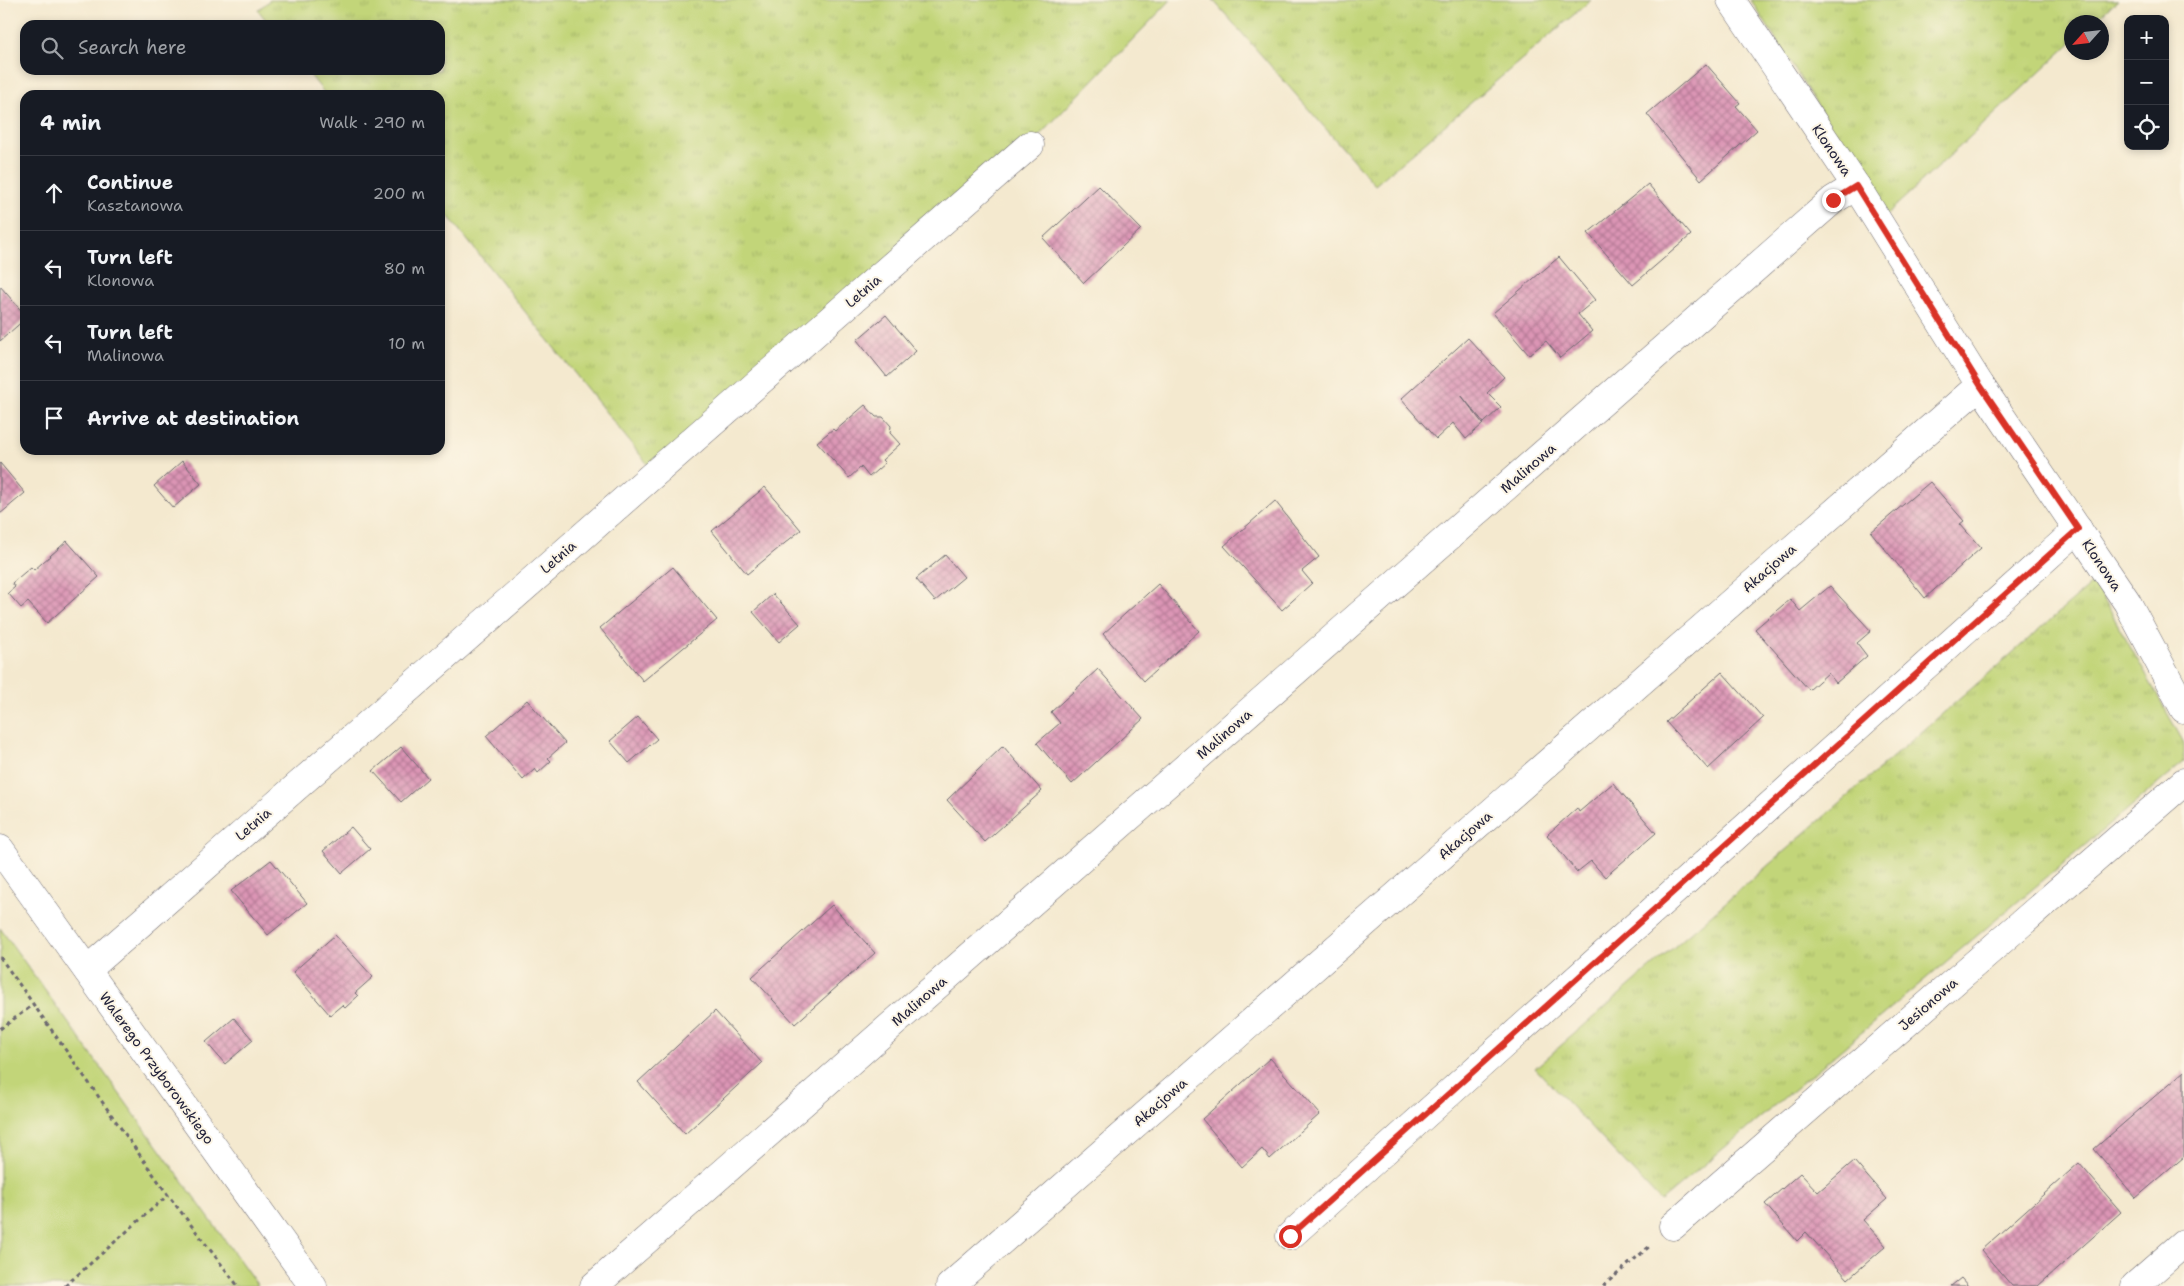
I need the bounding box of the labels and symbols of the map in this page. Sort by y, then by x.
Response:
north arrow [2064,15,2109,60]
street label: Klonowa [1808,121,1856,180]
route end [1822,189,1845,212]
street label: Letnia [841,270,885,312]
street label: Malinowa [1497,439,1560,497]
street label: Letnia [536,536,580,578]
street label: Klonowa [2078,536,2126,595]
street label: Akacjowa [1738,539,1800,596]
street label: Malinowa [1193,705,1256,763]
street label: Letnia [231,803,275,845]
street label: Akacjowa [1434,806,1496,863]
street label: Malinowa [888,972,951,1030]
street label: Jesionowa [1895,973,1961,1035]
street label: Walerego Przyborowskiego [96,988,218,1148]
street label: Akacjowa [1129,1073,1191,1130]
route start [1279,1225,1302,1248]

